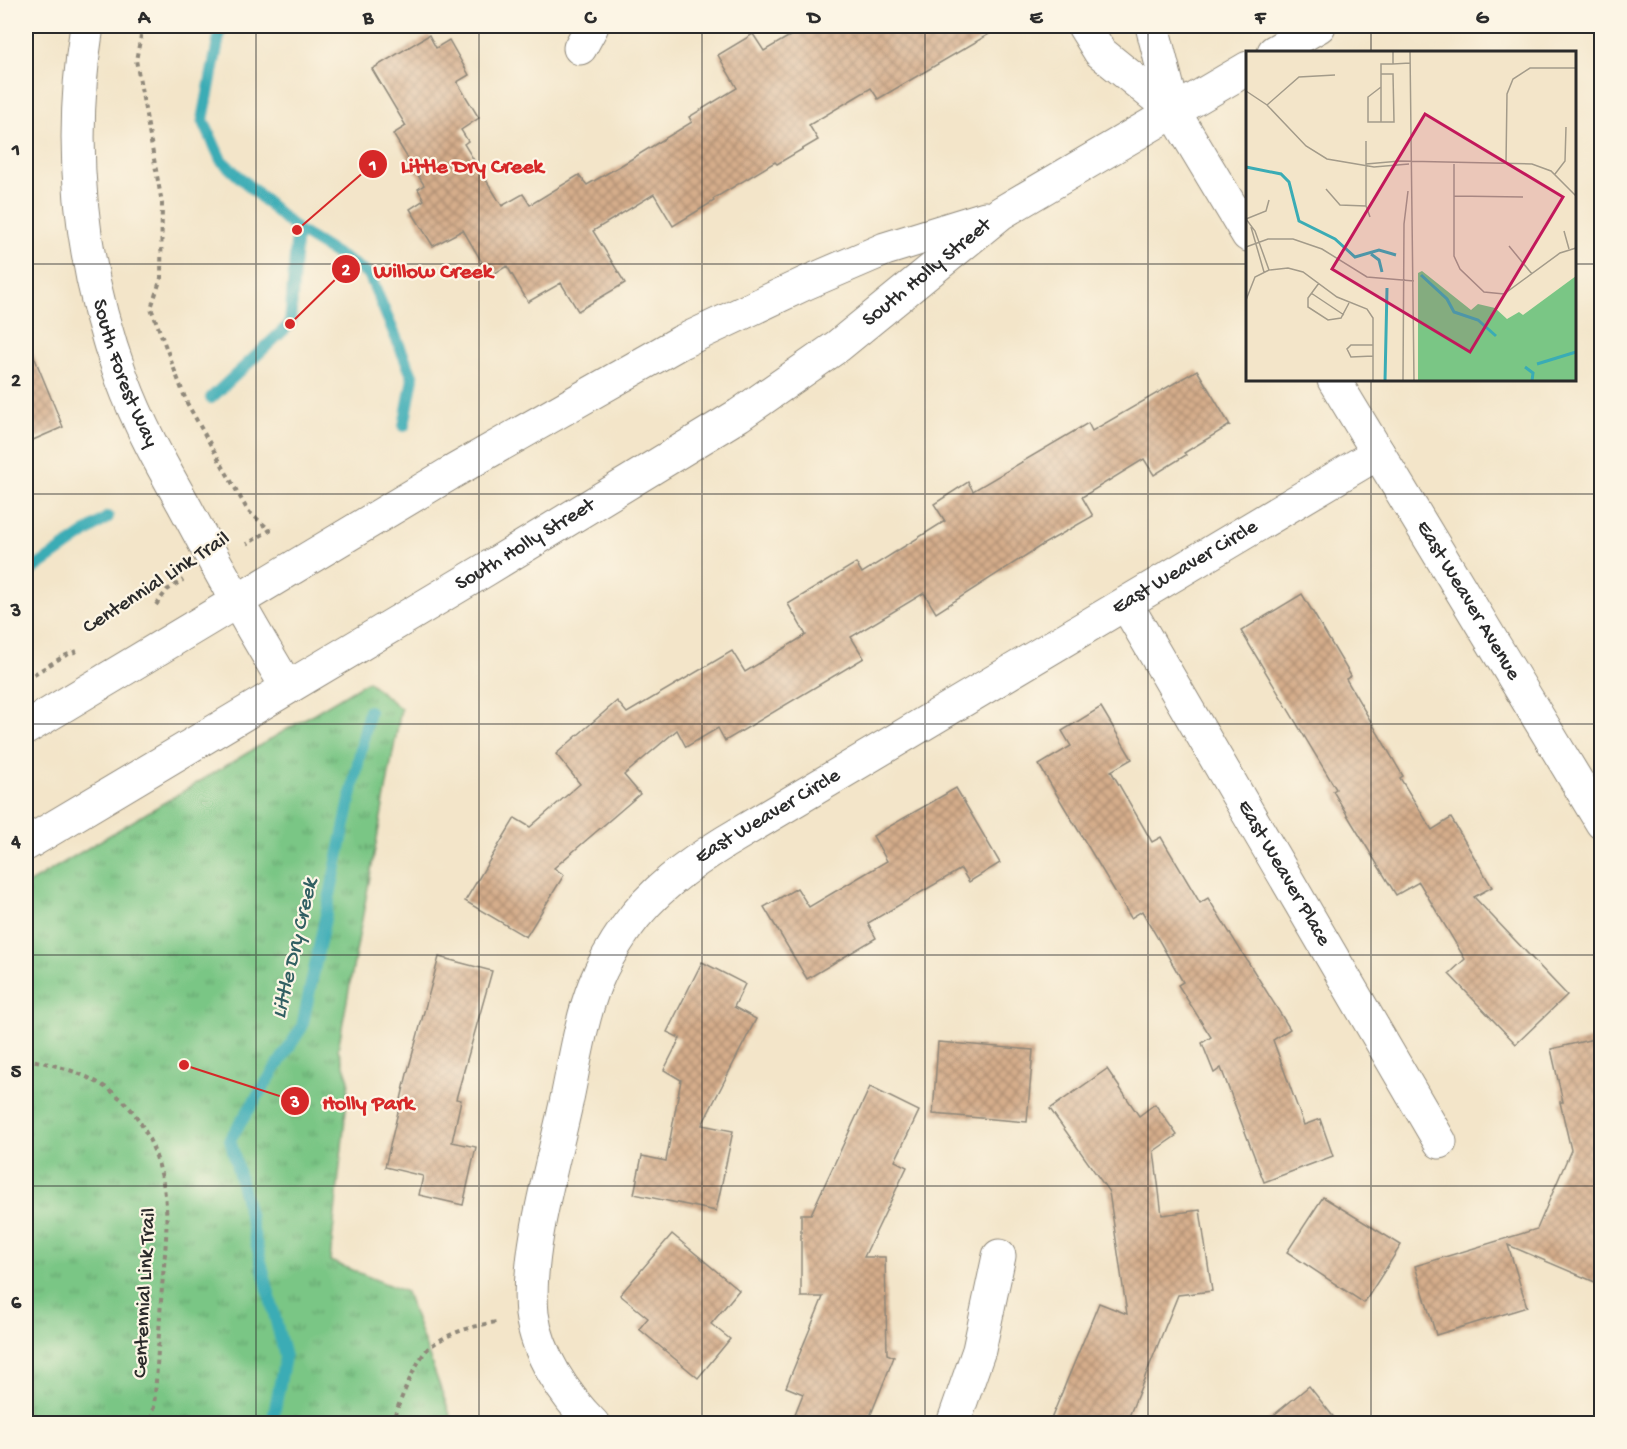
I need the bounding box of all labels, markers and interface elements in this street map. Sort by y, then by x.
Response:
text: A [137,8,152,31]
text: B [362,8,374,31]
text: C [584,8,598,31]
text: D [805,8,821,31]
text: E [1030,8,1044,31]
text: F [1254,8,1267,31]
text: G [1476,8,1490,31]
inset map [1246,51,1576,381]
text: 1 [11,140,20,163]
callout: Little Dry Creek [358,144,555,184]
text: Little Dry Creek [401,155,545,181]
text: 1 [368,156,377,177]
street label: South Holly Street [858,212,999,333]
callout: Willow Creek [331,249,504,289]
text: Willow Creek [372,260,495,286]
text: 2 [342,261,351,282]
street label: South Forest Way [86,297,163,452]
text: 2 [11,371,21,394]
street label: South Holly Street [451,492,602,597]
street label: East Weaver Circle [1108,514,1264,621]
street label: East Weaver Avenue [1410,516,1526,686]
street label: Centennial Link Trail [79,527,235,641]
text: 3 [10,601,21,624]
street label: East Weaver Circle [691,763,846,870]
street label: East Weaver Place [1231,796,1336,952]
text: 4 [10,832,21,855]
water label: Little Dry Creek [267,874,325,1021]
text: 5 [11,1062,22,1085]
callout: Holly Park [280,1081,426,1121]
text: Holly Park [322,1092,416,1118]
text: 3 [289,1093,300,1114]
street label: Centennial Link Trail [129,1207,163,1379]
text: 6 [11,1293,22,1316]

